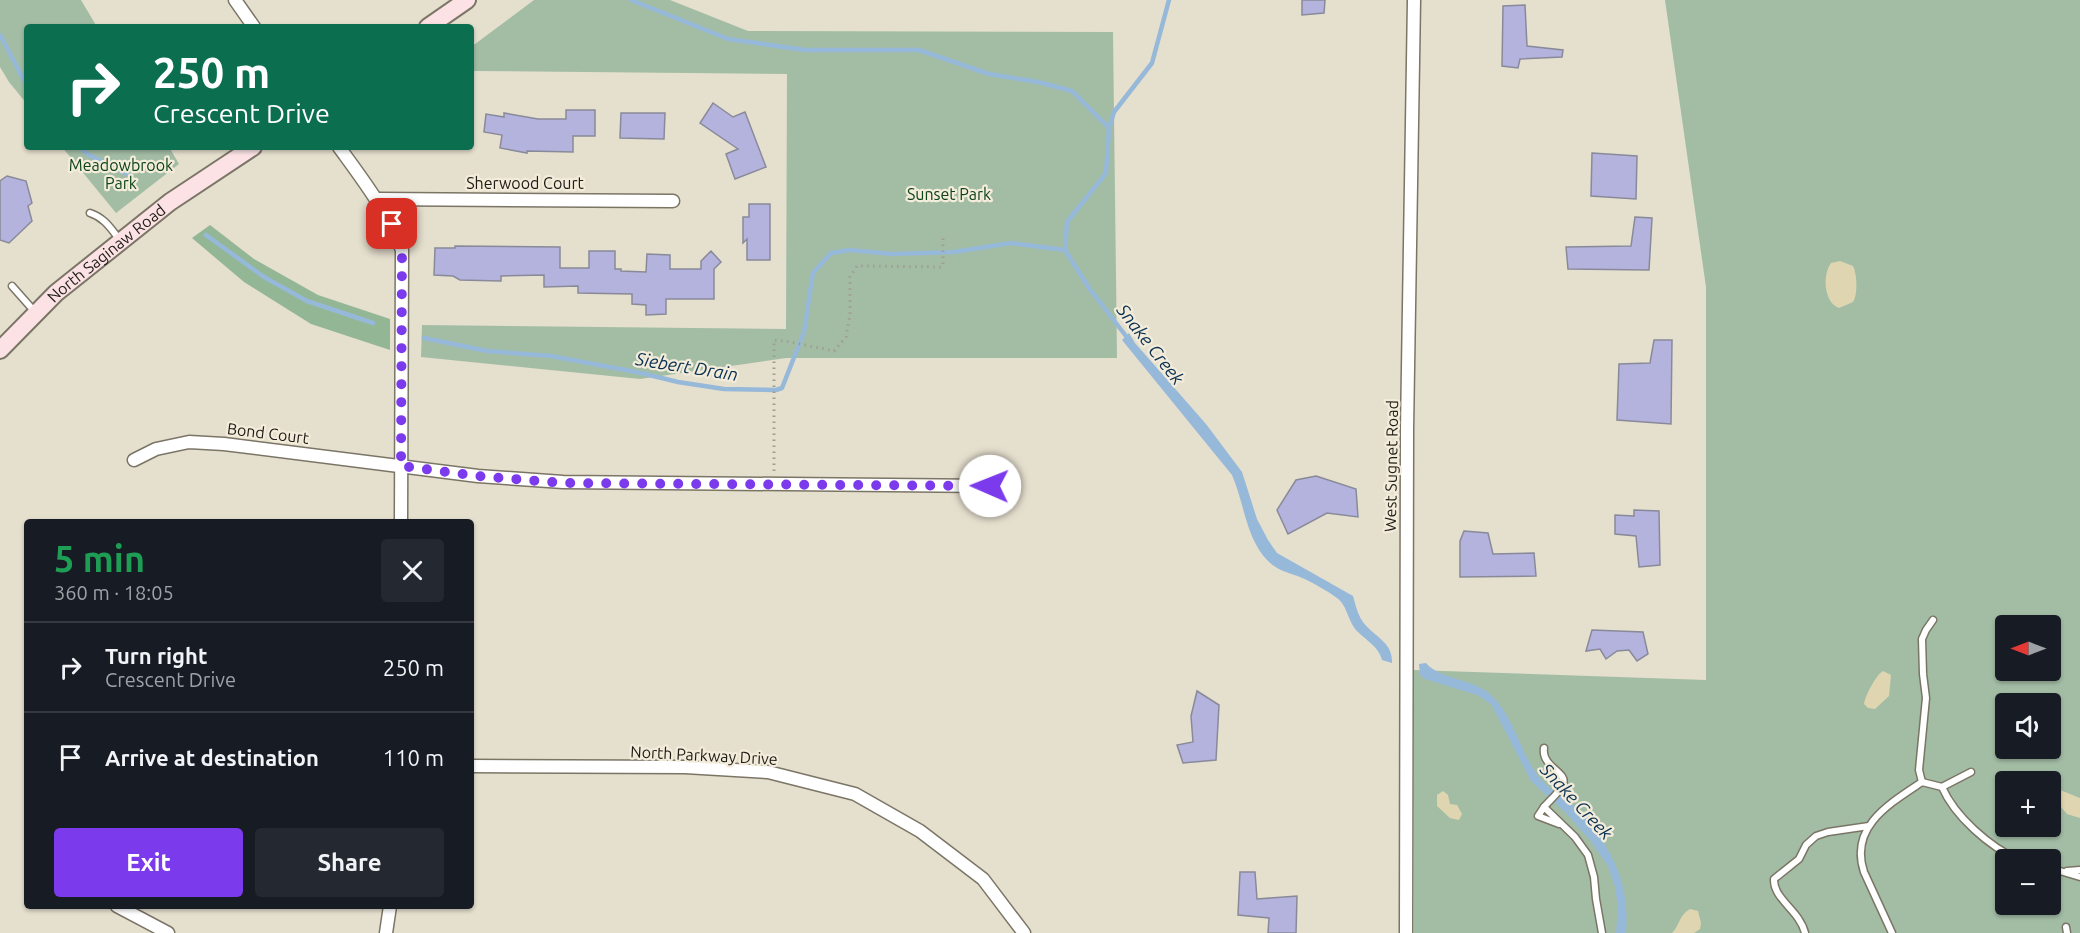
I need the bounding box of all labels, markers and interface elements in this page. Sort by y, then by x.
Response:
icon: right [54,48,132,126]
text: 250 m [153,49,270,96]
text: Crescent Drive [153,98,330,128]
park label: Meadowbrook Park [69,156,173,192]
street label: Sherwood Court [466,174,584,192]
park label: Sunset Park [907,185,991,203]
pin [366,198,417,249]
street label: North Saginaw Road [43,200,169,306]
icon: arrive [375,207,408,240]
water label: Snake Creek [1113,299,1189,389]
water label: Siebert Drain [633,348,740,384]
street label: West Sugnet Road [1381,400,1401,532]
street label: Bond Court [226,419,311,447]
position arrow [958,454,1022,518]
text: 5 min [54,538,145,579]
button: close [381,539,444,602]
text: 360 m · 18:05 [54,581,174,604]
north arrow [1995,615,2061,681]
map controls [1995,615,2061,915]
text: Turn right [105,643,207,668]
icon: right [54,651,87,684]
text: 250 m [383,655,444,680]
text: Crescent Drive [105,668,236,691]
button: sound [1995,693,2061,759]
icon: arrive [54,741,87,774]
street label: North Parkway Drive [630,742,778,768]
text: Arrive at destination [105,745,319,770]
text: 110 m [383,745,444,770]
water label: Snake Creek [1536,758,1618,844]
button: + [1995,771,2061,837]
button: Exit [54,828,243,897]
button: Share [255,828,444,897]
button: − [1995,849,2061,915]

